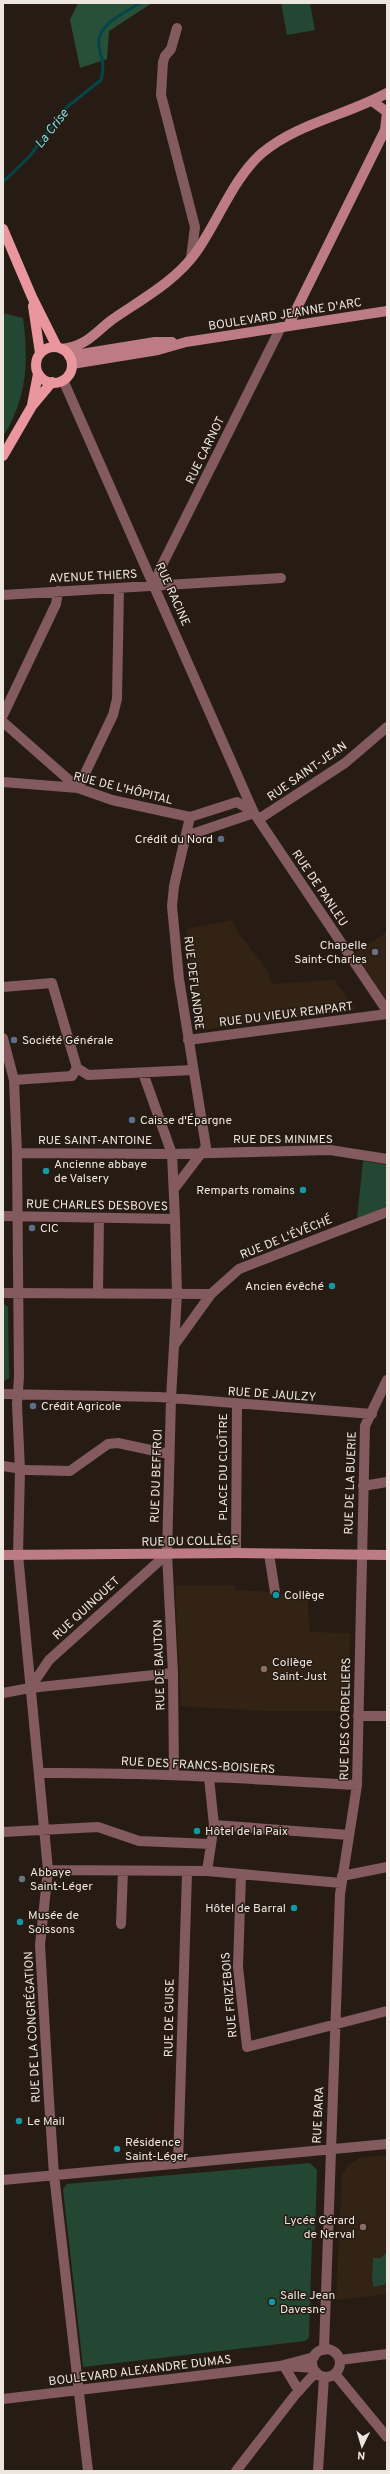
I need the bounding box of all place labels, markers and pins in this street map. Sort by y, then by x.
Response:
place label: Crédit du Nord [135,832,213,848]
marker: Crédit du Nord [216,834,226,844]
place label: Chapelle Saint-Charles [294,938,367,968]
marker: Chapelle Saint-Charles [370,947,380,957]
place label: Société Générale [22,1033,114,1049]
marker: Société Générale [9,1035,19,1045]
place label: Caisse d'Épargne [140,1113,232,1129]
marker: Caisse d'Épargne [127,1115,137,1125]
place label: Ancienne abbaye de Valsery [54,1157,147,1187]
marker: Ancienne abbaye de Valsery [41,1166,51,1176]
place label: Remparts romains [196,1183,295,1199]
marker: Remparts romains [298,1185,308,1195]
place label: CIC [40,1221,59,1237]
marker: CIC [27,1223,37,1233]
place label: Ancien évêché [245,1279,324,1295]
marker: Ancien évêché [327,1281,337,1291]
place label: Crédit Agricole [41,1399,121,1415]
marker: Crédit Agricole [28,1401,38,1411]
place label: Collège [284,1588,324,1604]
marker: Collège [271,1590,281,1600]
place label: Collège Saint-Just [272,1655,327,1685]
marker: Collège Saint-Just [259,1664,269,1674]
place label: Hôtel de la Paix [205,1824,288,1840]
marker: Hôtel de la Paix [192,1826,202,1836]
place label: Abbaye Saint-Léger [30,1865,93,1895]
marker: Abbaye Saint-Léger [17,1874,27,1884]
place label: Hôtel de Barral [205,1901,286,1917]
marker: Hôtel de Barral [289,1903,299,1913]
place label: Musée de Soissons [28,1908,79,1938]
marker: Musée de Soissons [15,1917,25,1927]
place label: Le Mail [27,2114,65,2130]
marker: Le Mail [14,2116,24,2126]
place label: Résidence Saint-Léger [125,2135,188,2165]
marker: Résidence Saint-Léger [112,2144,122,2154]
place label: Lycée Gérard de Nerval [284,2213,355,2243]
marker: Lycée Gérard de Nerval [358,2222,368,2232]
place label: Salle Jean Davesne [280,2288,335,2318]
marker: Salle Jean Davesne [267,2297,277,2307]

